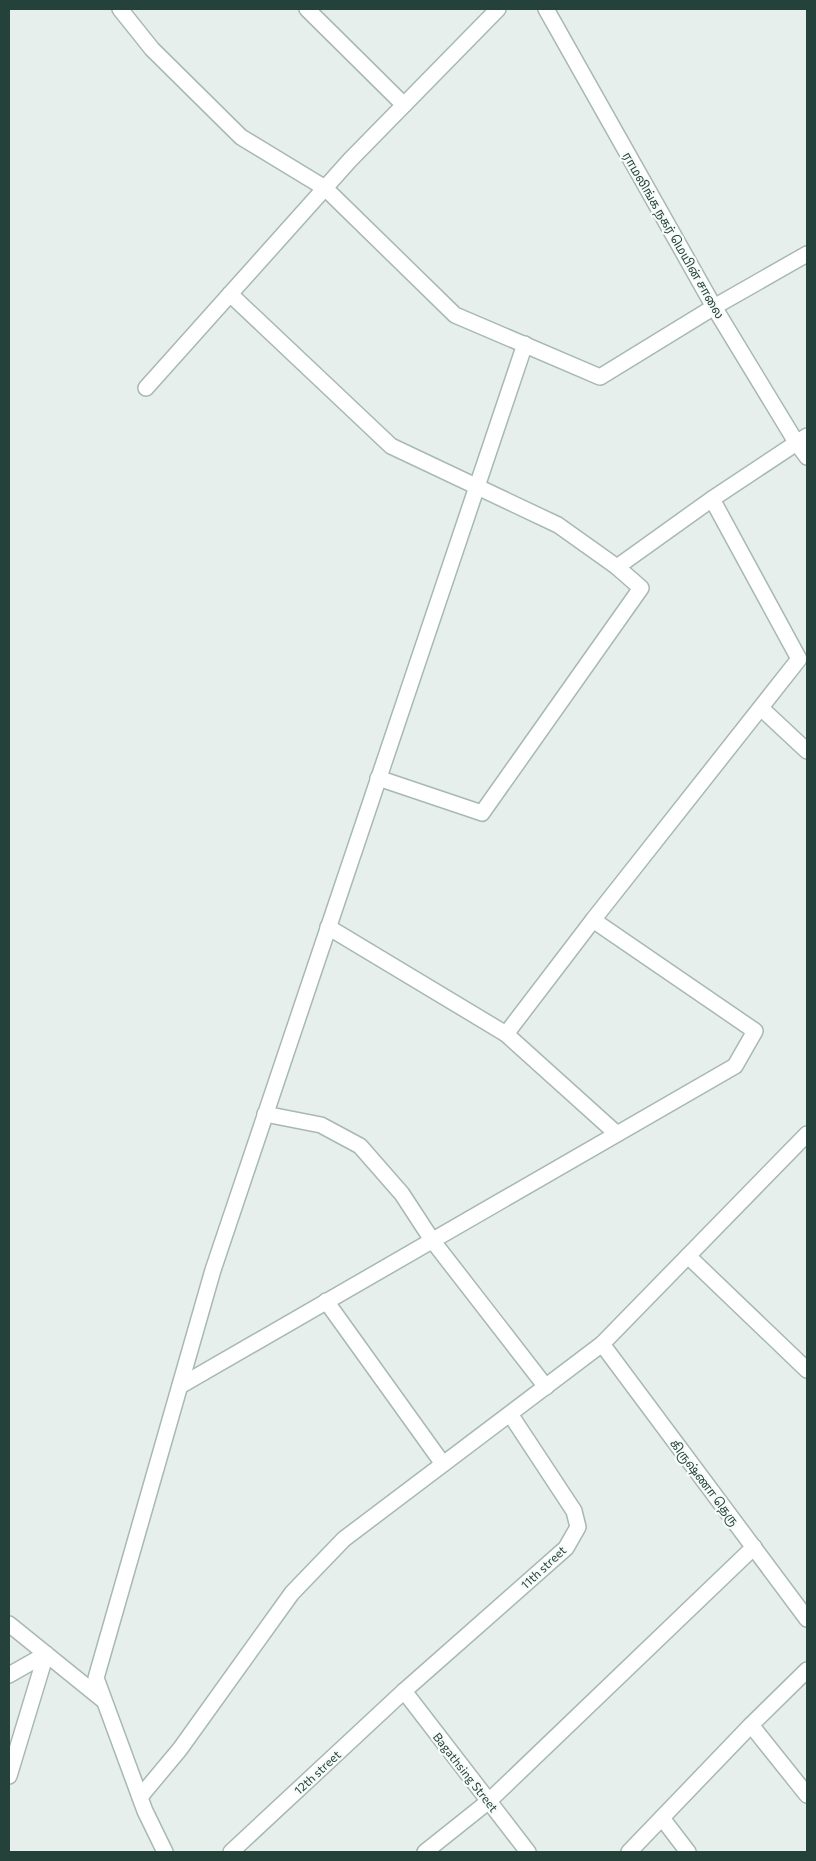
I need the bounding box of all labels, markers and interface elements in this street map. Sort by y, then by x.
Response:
street label: ராமலிங்க நகர் மெயின் சாலை [619,149,728,322]
street label: கிருஷ்ணா தெரு [666,1436,742,1529]
street label: 11th street [517,1542,569,1591]
street label: Bagathsing Street [431,1730,501,1814]
street label: 12th street [291,1747,343,1797]

